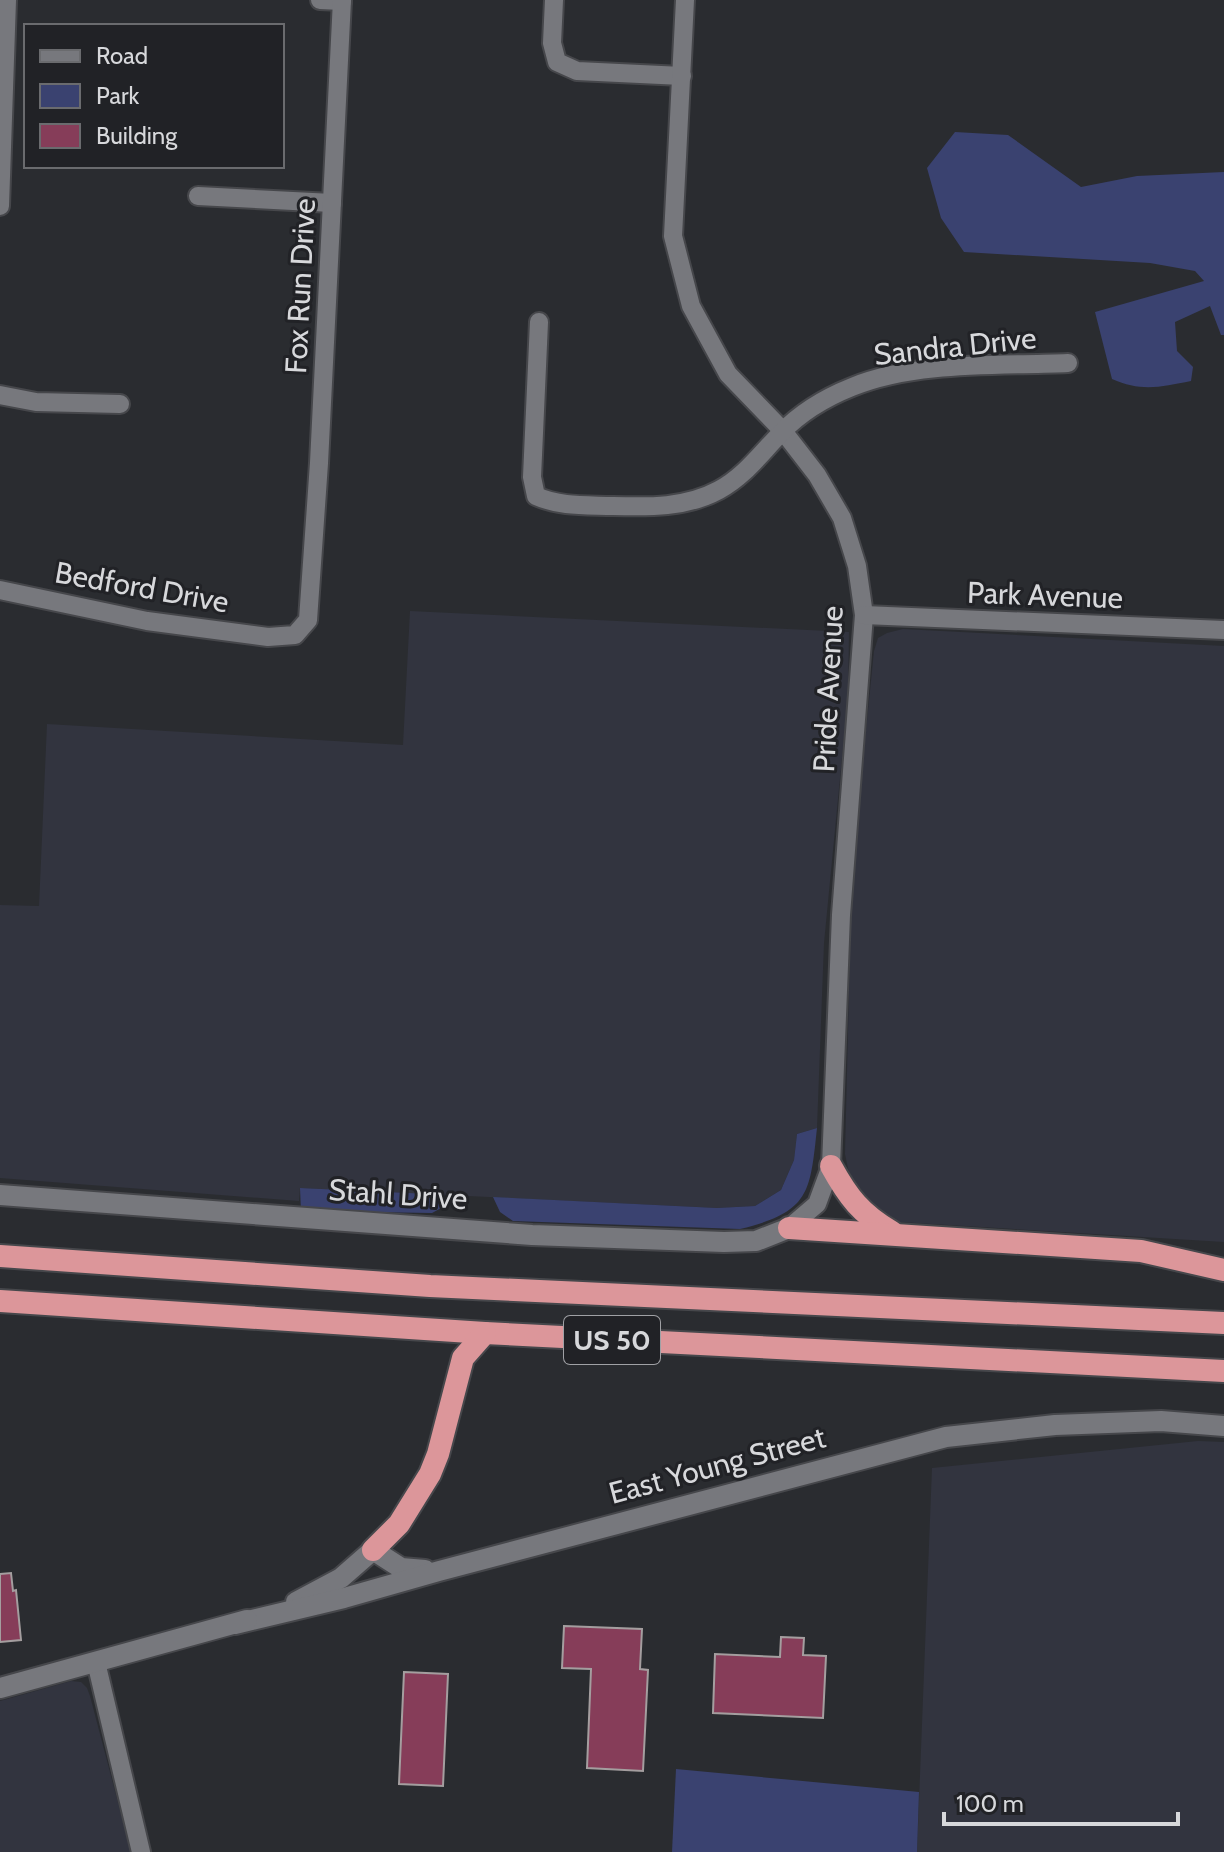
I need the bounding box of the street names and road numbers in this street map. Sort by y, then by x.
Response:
street label: Fox Run Drive [277,197,323,375]
street label: Sandra Drive [872,319,1038,373]
street label: Bedford Drive [52,554,232,620]
street label: Park Avenue [966,574,1124,616]
street label: Pride Avenue [805,605,851,773]
street label: Stahl Drive [327,1171,469,1217]
road number: US 50 [564,1316,660,1364]
street label: East Young Street [605,1418,829,1512]

